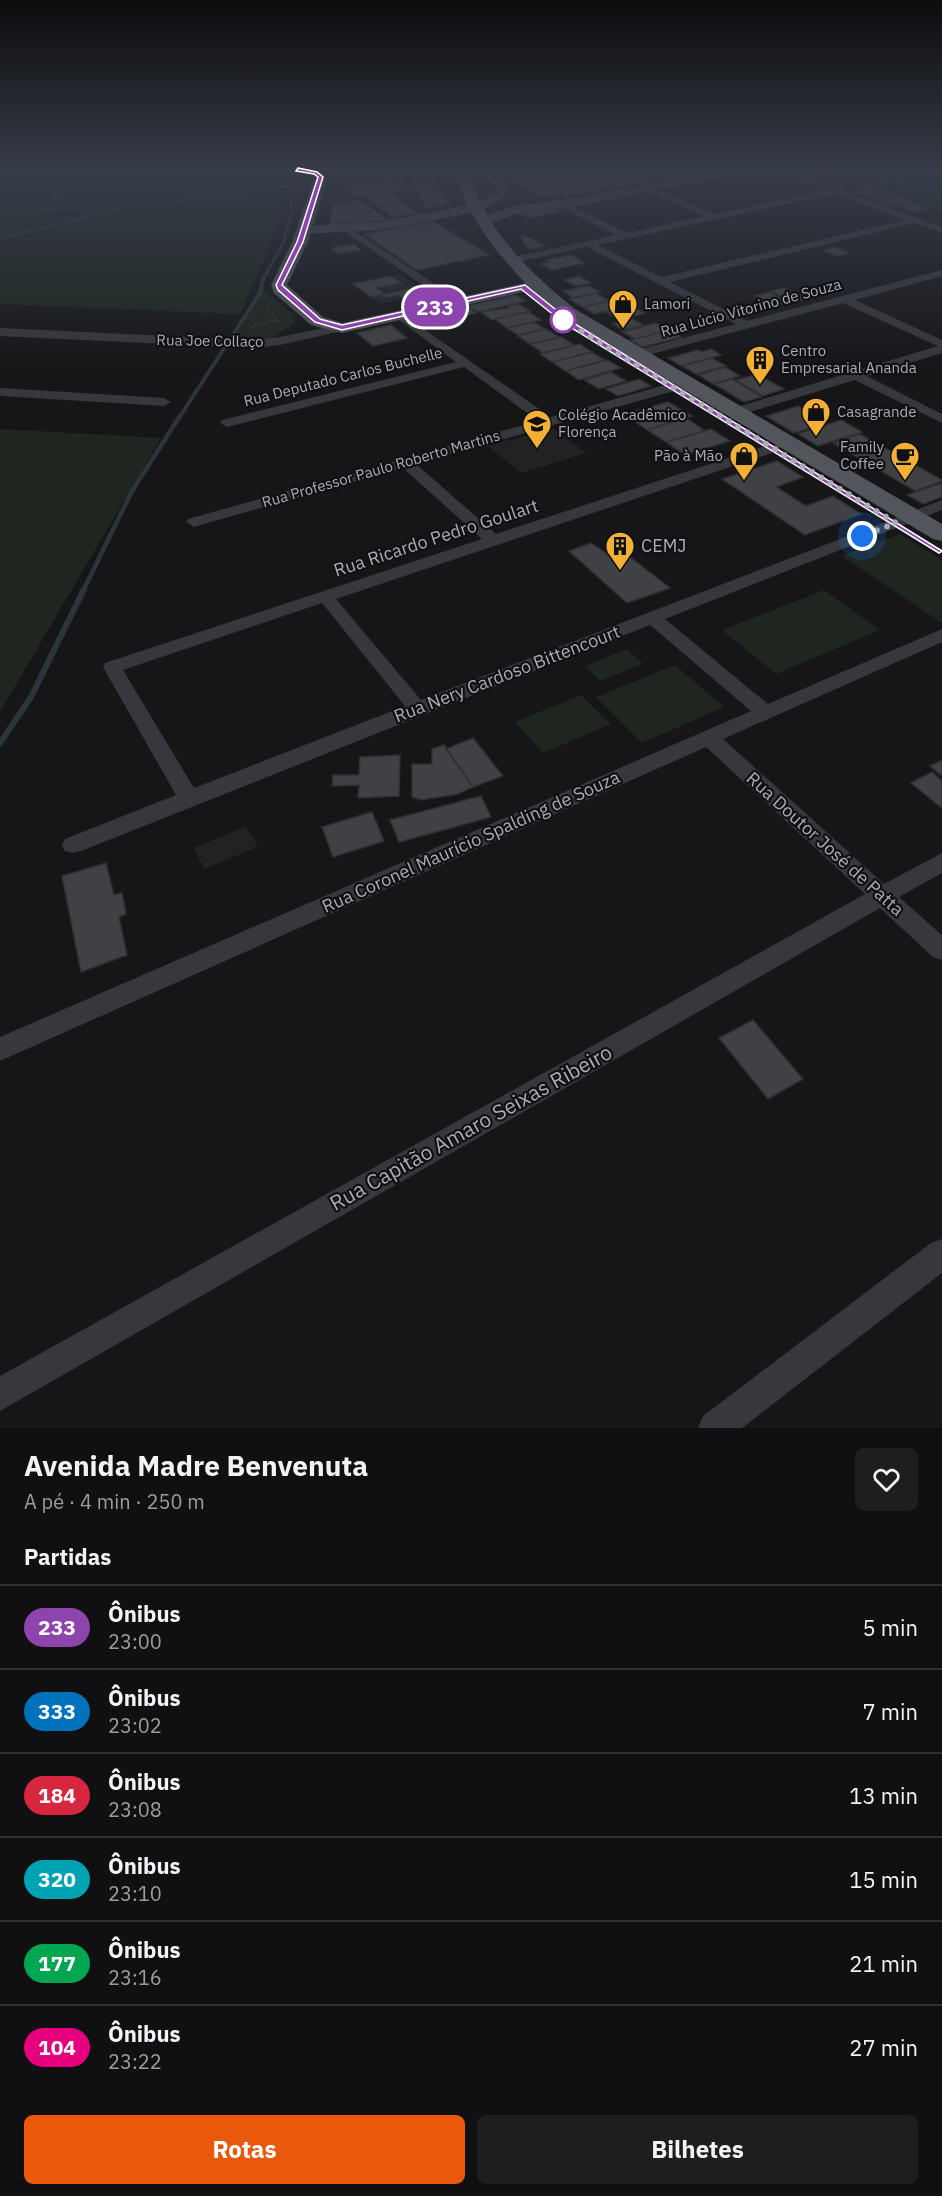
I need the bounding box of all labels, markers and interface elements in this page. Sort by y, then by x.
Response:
street label: Rua Lúcio Vitorino de Souza [659,274,843,341]
line badge: 233 [400,288,470,326]
shop icon: Lamori [607,288,639,330]
text: 233 [416,293,454,321]
place label: Lamori [644,294,690,313]
unlabelled marker [550,307,576,333]
street label: Rua Joe Collaço [156,330,264,351]
place label: Centro Empresarial Ananda [781,341,917,377]
street label: Rua Deputado Carlos Buchelle [242,343,444,410]
building icon: Centro Empresarial Ananda [744,344,776,386]
shop icon: Casagrande [800,396,832,438]
place label: Casagrande [837,402,916,421]
place label: Colégio Acadêmico Florença [558,405,686,441]
school or university icon: Colégio Acadêmico Florença [521,408,553,450]
street label: Rua Professor Paulo Roberto Martins [260,425,502,512]
place label: Family Coffee [840,437,885,473]
shop icon: Pão à Mão [728,440,760,482]
cafe icon: Family Coffee [889,440,921,482]
place label: Pão à Mão [654,446,723,465]
street label: Rua Ricardo Pedro Goulart [331,494,541,581]
your location [847,521,877,551]
building icon: CEMJ [604,530,636,572]
place label: CEMJ [641,534,686,557]
street label: Rua Nery Cardoso Bittencourt [391,620,623,727]
street label: Rua Coronel Maurício Spalding de Souza [318,765,624,918]
street label: Rua Doutor José de Patta [742,767,909,921]
street label: Rua Capitão Amaro Seixas Ribeiro [324,1038,617,1217]
text: Avenida Madre Benvenuta [24,1447,368,1484]
button: heart [855,1448,918,1511]
text: A pé · 4 min · 250 m [24,1488,205,1515]
text: Partidas [24,1542,111,1571]
text: Ônibus [108,1599,181,1628]
text: 233 [38,1613,76,1641]
text: 5 min [862,1613,918,1642]
text: 23:00 [108,1628,162,1655]
text: Ônibus [108,1683,181,1712]
text: 333 [38,1697,76,1725]
text: 7 min [862,1697,918,1726]
text: 23:02 [108,1712,162,1739]
text: Ônibus [108,1767,181,1796]
text: 184 [38,1781,76,1809]
text: 13 min [849,1781,918,1810]
text: 23:08 [108,1796,162,1823]
text: Ônibus [108,1851,181,1880]
text: 320 [38,1865,76,1893]
text: 15 min [849,1865,918,1894]
text: 23:10 [108,1880,162,1907]
text: Ônibus [108,1935,181,1964]
text: 177 [38,1949,76,1977]
text: 21 min [849,1949,918,1978]
text: 23:16 [108,1964,162,1991]
text: Ônibus [108,2019,181,2048]
text: 104 [38,2033,76,2061]
text: 27 min [849,2033,918,2062]
text: 23:22 [108,2048,162,2075]
button: Rotas [24,2115,465,2184]
button: Bilhetes [477,2115,918,2184]

